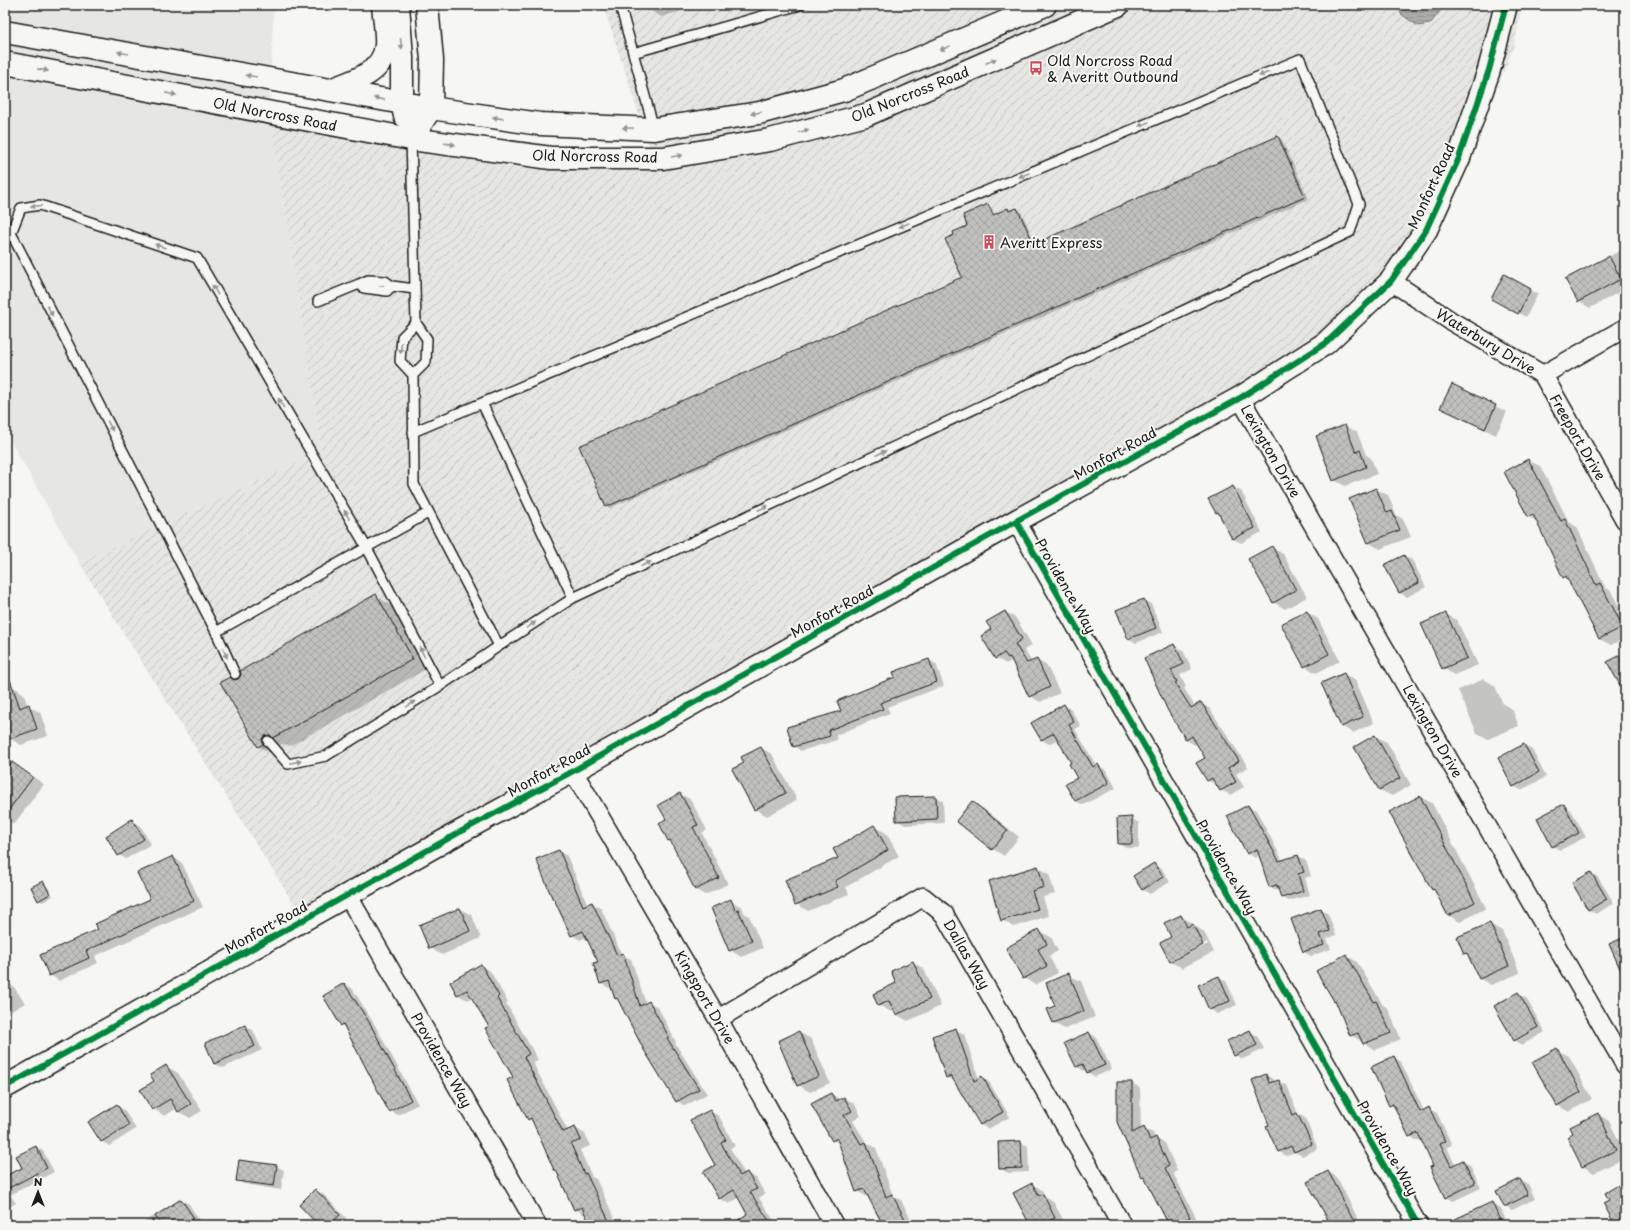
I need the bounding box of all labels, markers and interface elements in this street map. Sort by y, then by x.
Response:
one-way arrow [398,38,405,50]
one-way arrow [938,45,950,51]
one-way arrow [117,50,129,56]
place label: Old Norcross Road & Averitt Outbound [1047,50,1179,87]
one-way arrow [985,58,996,64]
bus stop icon: Old Norcross Road & Averitt Outbound [1028,60,1044,76]
street label: Old Norcross Road [848,61,972,127]
one-way arrow [37,68,49,74]
one-way arrow [1257,71,1269,77]
one-way arrow [245,73,257,79]
one-way arrow [165,92,177,98]
street label: Old Norcross Road [211,92,339,136]
one-way arrow [373,96,385,102]
one-way arrow [750,110,762,116]
one-way arrow [492,115,504,121]
one-way arrow [1137,122,1149,128]
one-way arrow [621,125,634,131]
one-way arrow [798,128,810,134]
street label: Monfort Road [1402,140,1460,232]
one-way arrow [444,141,456,147]
street label: Old Norcross Road [532,144,658,168]
one-way arrow [670,153,683,159]
one-way arrow [1017,172,1029,178]
one-way arrow [30,203,43,210]
one-way arrow [899,222,910,228]
place label: Averitt Express [1000,232,1103,253]
building icon: Averitt Express [981,234,997,250]
one-way arrow [153,243,165,249]
one-way arrow [212,284,219,296]
street label: Waterbury Drive [1432,303,1540,379]
one-way arrow [47,305,54,316]
one-way arrow [397,342,404,354]
street label: Freeport Drive [1545,390,1611,484]
one-way arrow [278,397,285,409]
street label: Lexington Drive [1236,401,1306,501]
one-way arrow [107,421,113,432]
street label: Monfort Road [1070,421,1160,485]
one-way arrow [875,450,887,456]
one-way arrow [758,505,769,511]
one-way arrow [343,509,350,521]
street label: Providence Way [1030,535,1102,637]
one-way arrow [640,561,651,567]
street label: Monfort Road [787,579,877,643]
one-way arrow [526,621,536,629]
one-way arrow [419,646,425,658]
one-way arrow [222,648,228,659]
street label: Lexington Drive [1398,681,1468,781]
one-way arrow [405,701,417,708]
street label: Monfort Road [504,738,594,802]
one-way arrow [290,759,302,765]
street label: Providence Way [1191,816,1263,918]
street label: Monfort Road [221,895,311,959]
street label: Dallas Way [938,915,996,993]
street label: Kingsport Drive [670,946,740,1048]
street label: Providence Way [406,1009,478,1111]
street label: Providence Way [1352,1097,1424,1199]
north arrow [18,1172,58,1212]
text: N [34,1173,43,1190]

